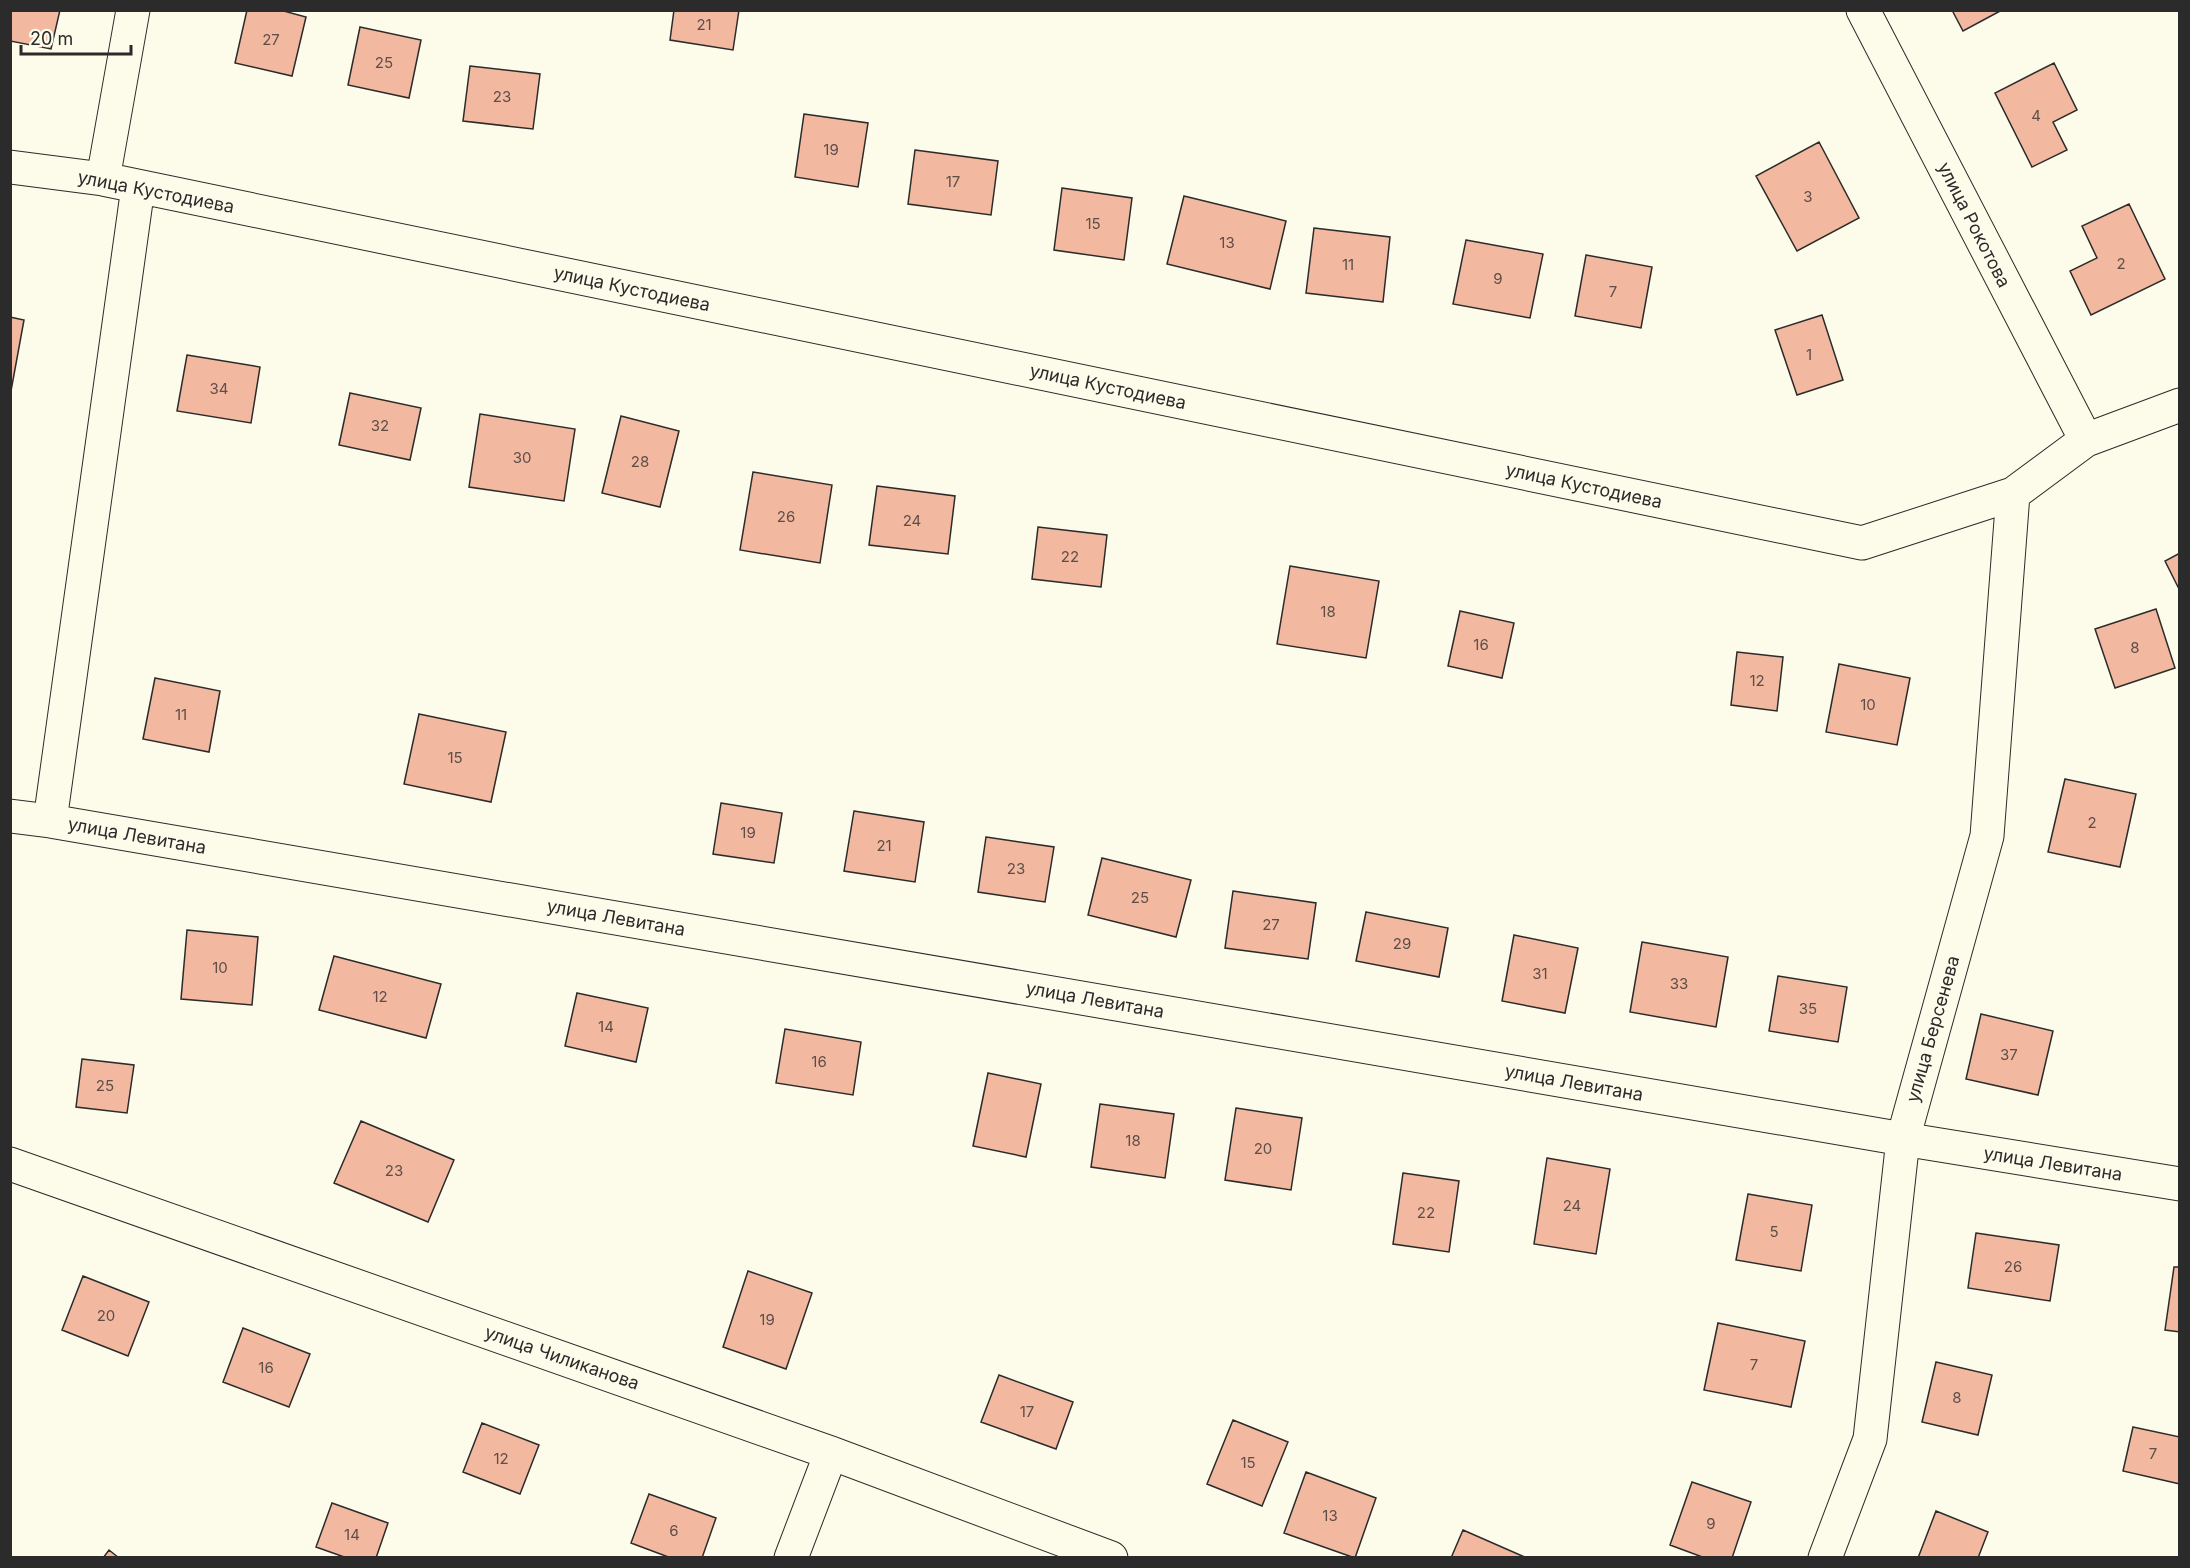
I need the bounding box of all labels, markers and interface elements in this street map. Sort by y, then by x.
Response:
house number: 21 [696,15,712,34]
scale bar [21,18,130,56]
text: 20 m [30,28,73,49]
house number: 27 [262,30,280,49]
house number: 25 [375,53,393,72]
house number: 23 [493,87,511,106]
house number: 4 [2031,106,2041,125]
house number: 19 [823,140,839,159]
street label: улица Рокотова [1934,159,2015,291]
street label: улица Кустодиева [76,166,236,217]
house number: 17 [946,172,960,191]
house number: 3 [1803,187,1813,206]
house number: 15 [1085,214,1101,233]
house number: 13 [1219,233,1235,252]
house number: 2 [2116,254,2126,273]
house number: 11 [1342,255,1354,274]
street label: улица Кустодиева [552,262,712,315]
house number: 9 [1493,269,1503,288]
house number: 7 [1609,282,1617,301]
house number: 1 [1806,345,1812,364]
street label: улица Кустодиева [1028,360,1188,413]
house number: 34 [210,379,228,398]
house number: 32 [371,416,389,435]
house number: 30 [513,448,531,467]
house number: 28 [631,452,649,471]
street label: улица Кустодиева [1504,459,1664,512]
house number: 26 [777,507,795,526]
house number: 24 [903,511,921,530]
house number: 22 [1061,547,1079,566]
house number: 18 [1320,602,1336,621]
house number: 16 [1473,635,1489,654]
house number: 8 [2130,638,2140,657]
house number: 12 [1749,671,1765,690]
house number: 10 [1860,695,1876,714]
house number: 11 [175,705,187,724]
house number: 15 [447,748,463,767]
street label: улица Левитана [66,813,208,858]
house number: 2 [2087,813,2097,832]
house number: 19 [740,823,756,842]
house number: 21 [876,836,892,855]
house number: 23 [1007,859,1025,878]
house number: 25 [1131,888,1149,907]
street label: улица Левитана [545,895,687,940]
house number: 27 [1262,915,1280,934]
house number: 29 [1393,934,1411,953]
street label: улица Берсенева [1902,953,1964,1105]
house number: 10 [212,958,228,977]
house number: 31 [1532,964,1548,983]
house number: 33 [1670,974,1688,993]
street label: улица Левитана [1024,977,1166,1022]
house number: 12 [372,987,388,1006]
house number: 35 [1799,999,1817,1018]
house number: 14 [598,1017,614,1036]
house number: 37 [2000,1045,2018,1064]
house number: 16 [811,1052,827,1071]
street label: улица Левитана [1503,1060,1645,1105]
house number: 25 [96,1076,114,1095]
house number: 18 [1125,1131,1141,1150]
house number: 20 [1254,1139,1272,1158]
street label: улица Левитана [1982,1142,2124,1185]
house number: 23 [385,1161,403,1180]
house number: 24 [1563,1196,1581,1215]
house number: 22 [1417,1203,1435,1222]
house number: 5 [1769,1222,1779,1241]
house number: 26 [2004,1257,2022,1276]
house number: 20 [97,1306,115,1325]
house number: 19 [759,1310,775,1329]
street label: улица Чиликанова [482,1321,642,1394]
house number: 7 [1750,1355,1758,1374]
house number: 16 [258,1358,274,1377]
house number: 8 [1952,1388,1962,1407]
house number: 17 [1020,1402,1034,1421]
house number: 7 [2149,1444,2157,1463]
house number: 12 [493,1449,509,1468]
house number: 15 [1240,1453,1256,1472]
house number: 13 [1322,1506,1338,1525]
house number: 9 [1706,1514,1716,1533]
house number: 6 [669,1521,679,1540]
house number: 14 [344,1525,360,1544]

